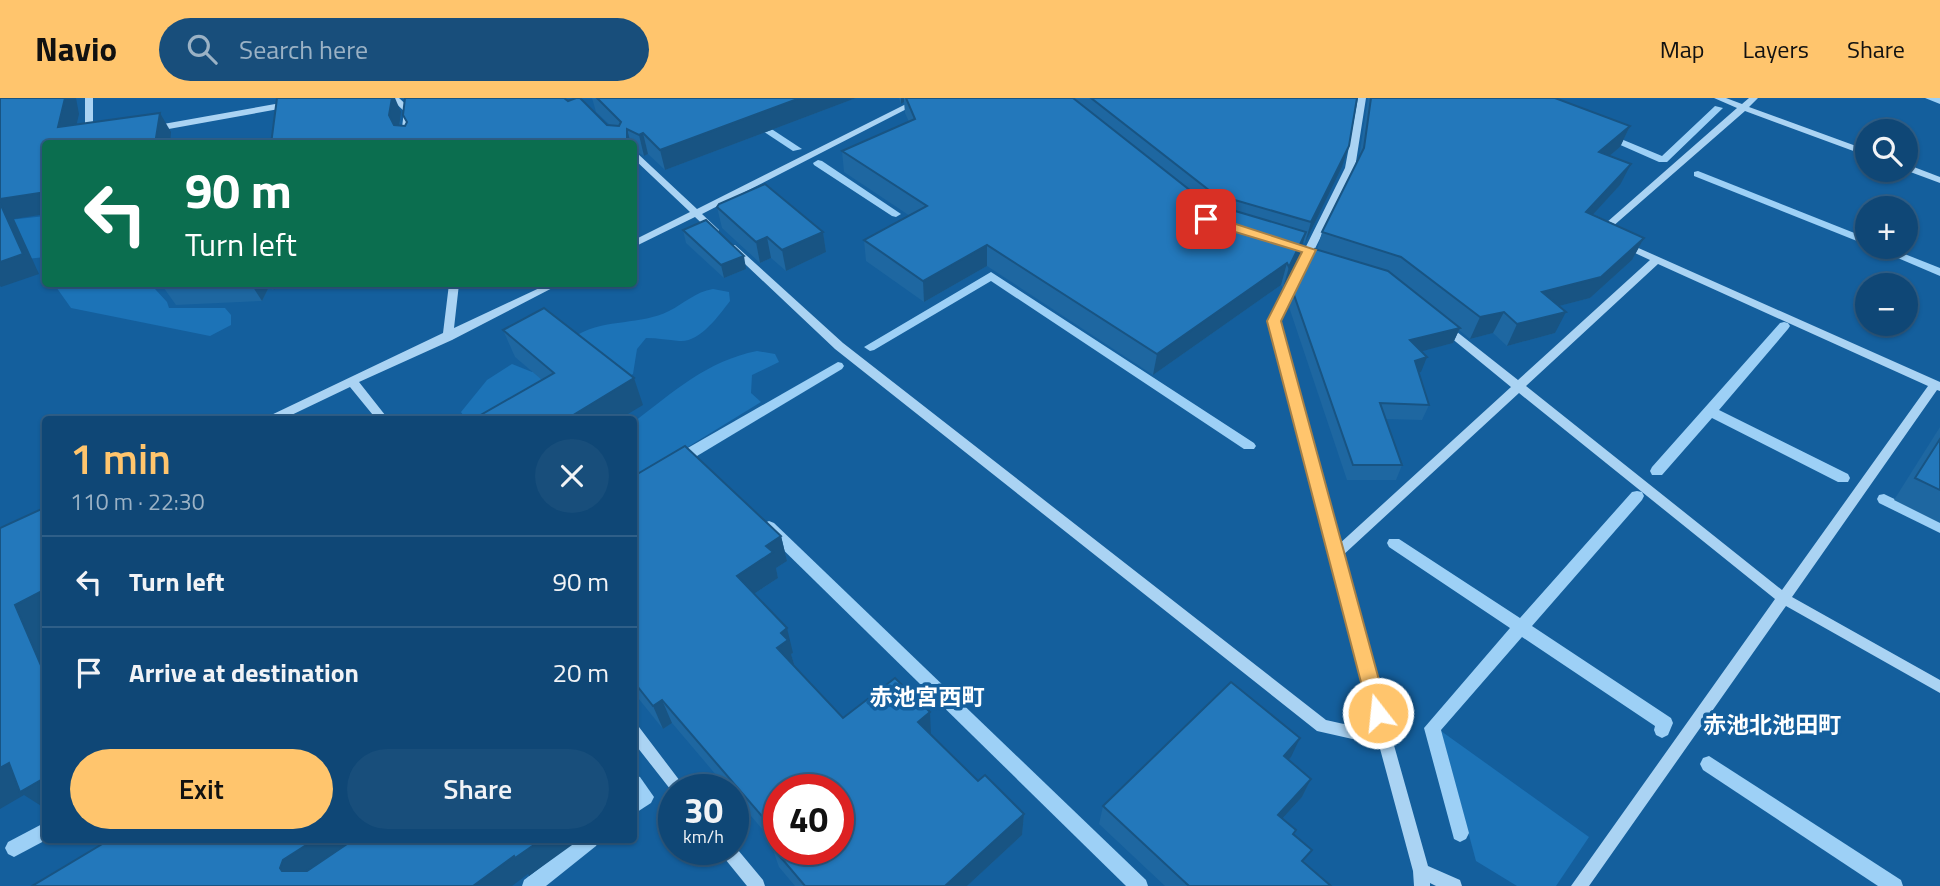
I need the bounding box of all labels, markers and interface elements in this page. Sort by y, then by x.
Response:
search box [159,18,649,81]
text: Navio [35,24,117,74]
icon: search [183,30,221,68]
text: Search here [239,30,368,69]
text: Map [1660,31,1705,67]
text: Layers [1743,31,1809,67]
text: Share [1847,31,1905,67]
map controls [1855,119,1918,336]
button: search [1855,119,1918,182]
text: 90 m [185,152,292,227]
icon: left [70,168,161,259]
pin [1176,189,1236,249]
button: + [1855,196,1918,259]
icon: arrive [1187,200,1225,238]
text: Turn left [185,220,297,268]
button: − [1855,273,1918,336]
text: 1 min [70,426,171,490]
button: close [535,439,609,513]
text: 110 m · 22:30 [70,484,205,519]
text: Turn left [129,562,224,601]
text: 90 m [552,562,609,601]
icon: left [70,563,108,601]
text: Arrive at destination [129,653,359,692]
text: 20 m [552,653,609,692]
icon: arrive [70,654,108,692]
position arrow [1341,676,1415,750]
district label: 赤池宮西町 [870,679,985,714]
district label: 赤池北池田町 [1703,707,1841,742]
button: Exit [70,749,333,829]
button: Share [347,749,609,829]
speed limit sign: 40 [763,774,854,865]
text: 30 [684,783,723,837]
text: km/h [683,823,724,850]

